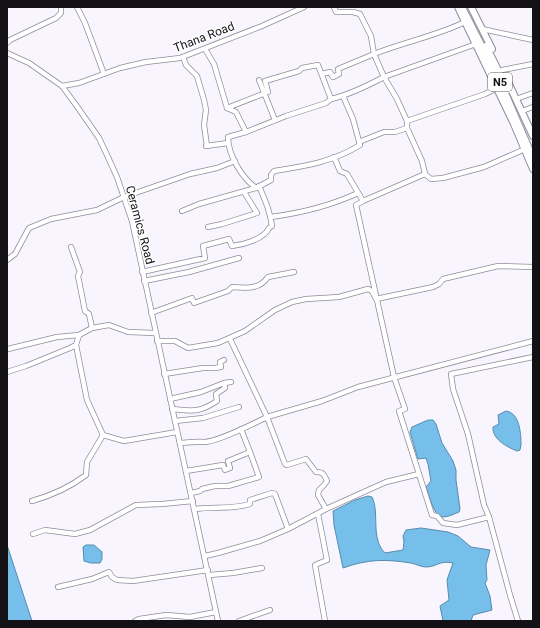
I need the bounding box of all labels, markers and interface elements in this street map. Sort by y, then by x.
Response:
street label: Thana Road [172,19,236,55]
road number: N5 [488,73,512,91]
street label: Ceramics Road [123,184,157,266]

